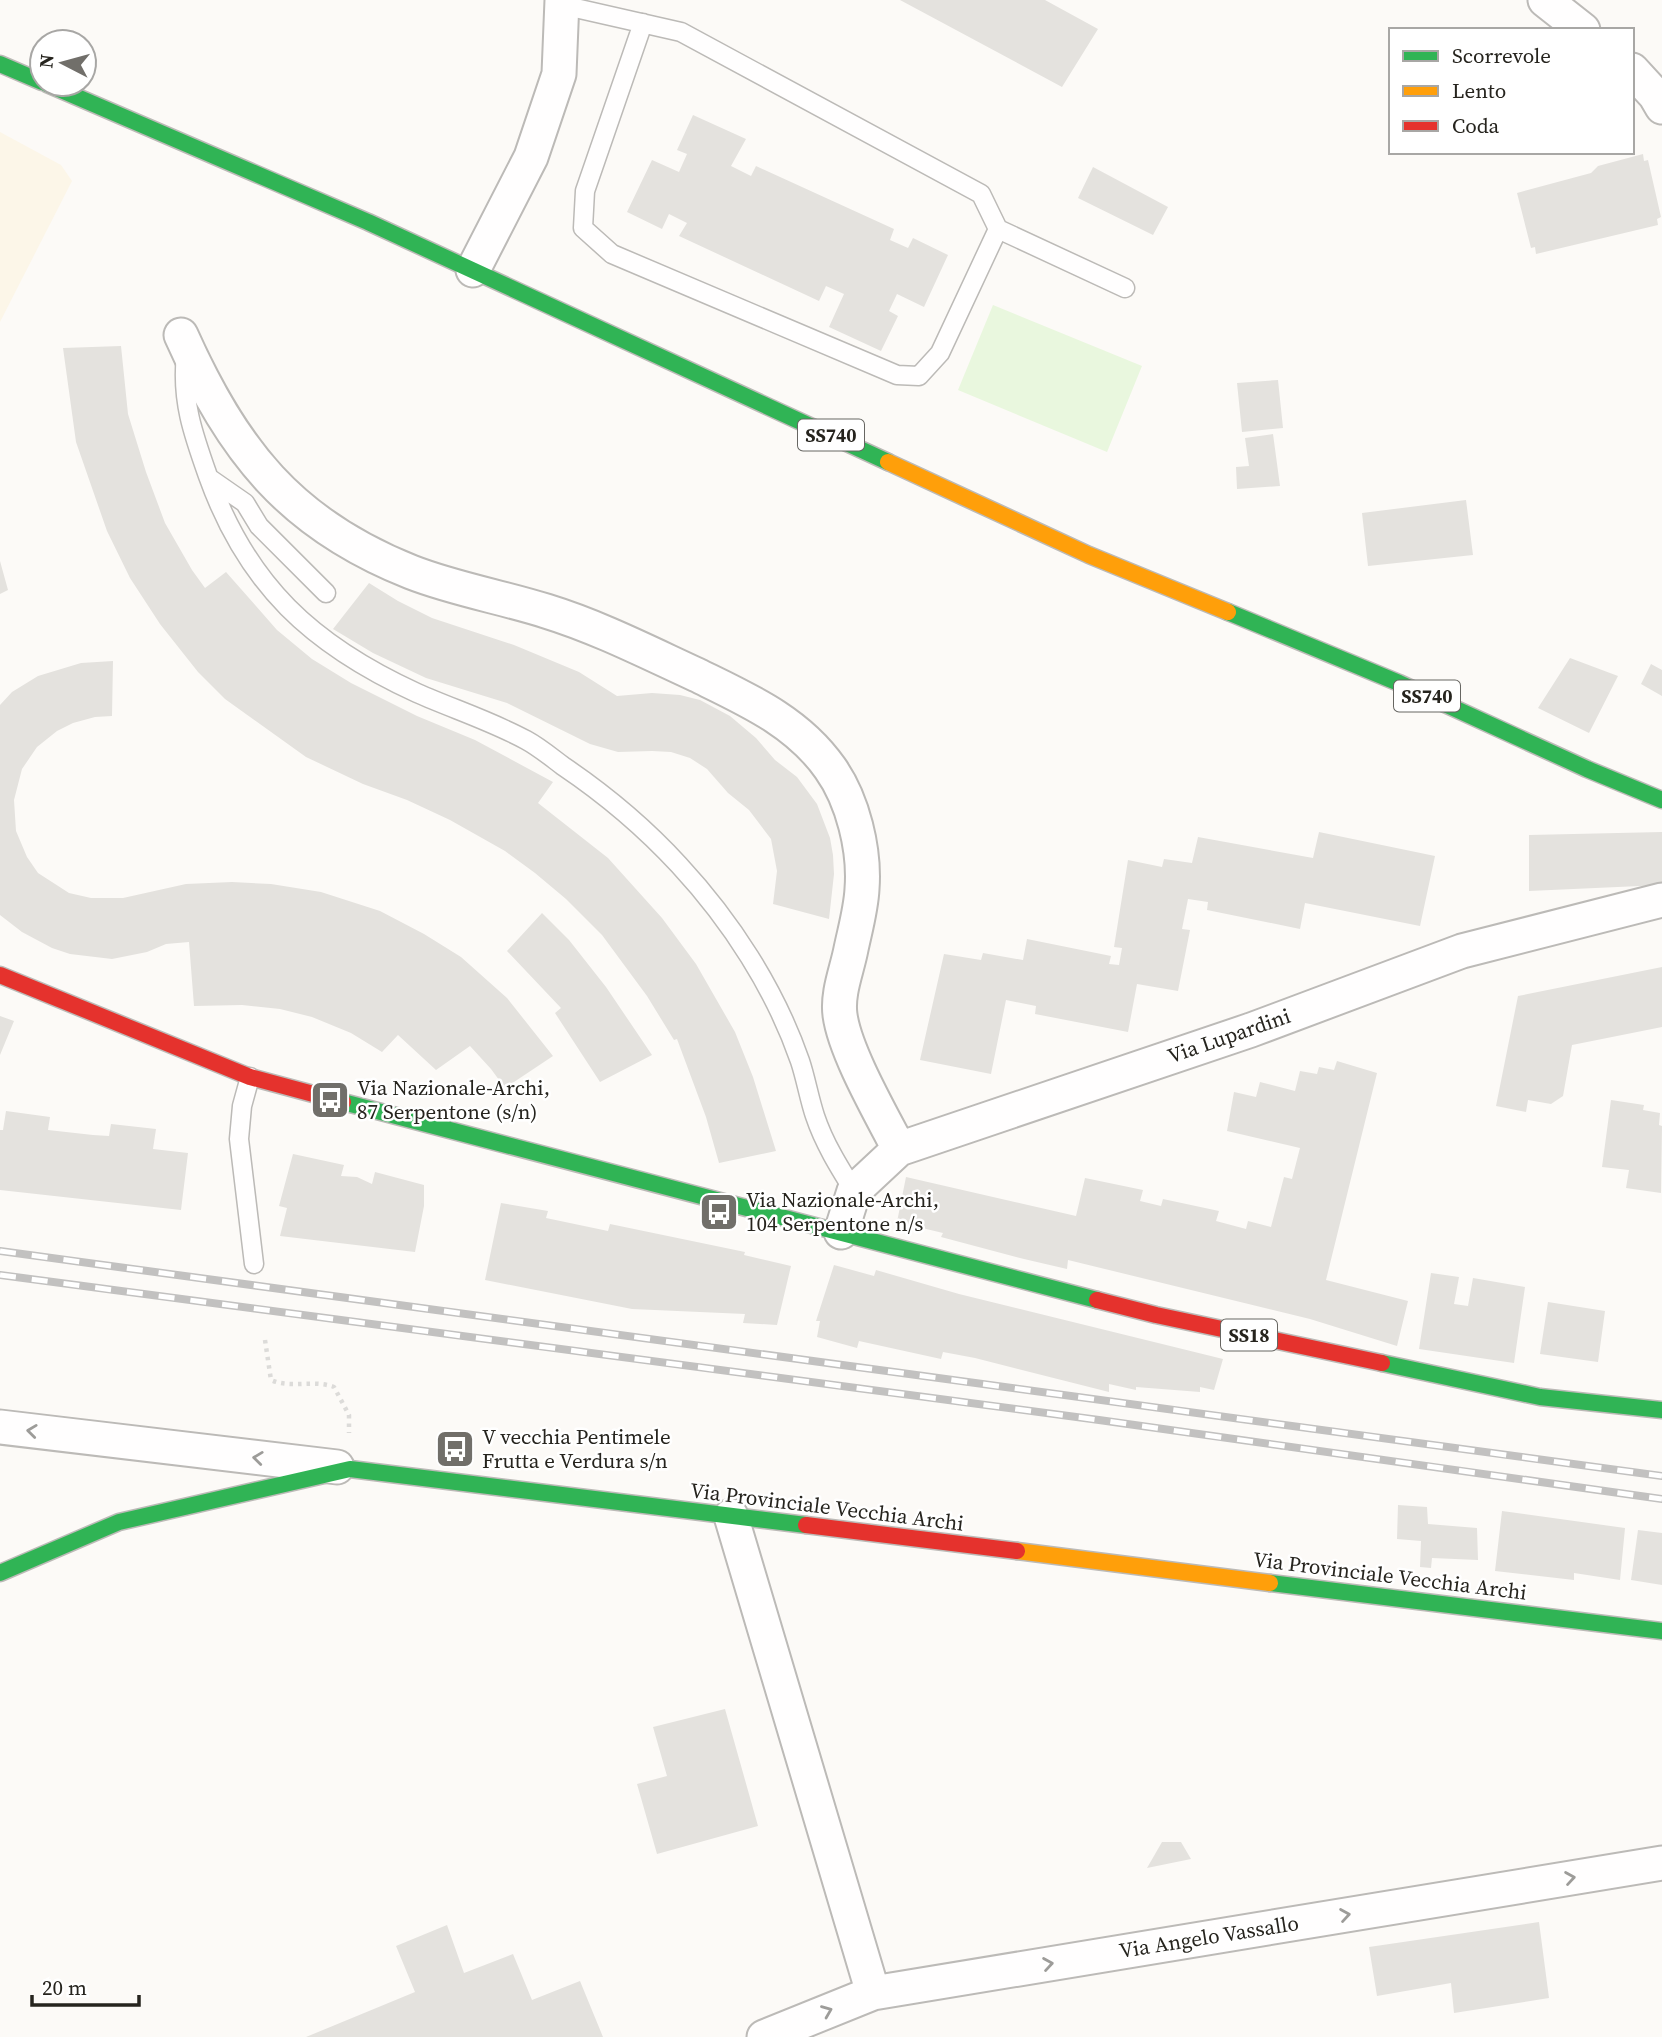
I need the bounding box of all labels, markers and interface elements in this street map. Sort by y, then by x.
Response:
north arrow [28,28,98,98]
legend [1389,28,1634,154]
text: Scorrevole [1452,41,1551,70]
text: N [32,53,60,69]
text: Lento [1452,76,1506,105]
text: Coda [1452,111,1499,140]
road number: SS740 [798,420,864,450]
road number: SS740 [1394,680,1460,712]
street label: Via Lupardini [1164,1001,1294,1070]
place label: Via Nazionale-Archi, 87 Serpentone (s/n) [357,1073,550,1126]
bus stop icon: Via Nazionale-Archi, 87 Serpentone (s/n) [309,1079,351,1121]
place label: Via Nazionale-Archi, 104 Serpentone n/s [746,1185,939,1238]
bus stop icon: Via Nazionale-Archi, 104 Serpentone n/s [698,1191,740,1233]
road number: SS18 [1221,1320,1277,1350]
place label: V vecchia Pentimele Frutta e Verdura s/n [482,1422,671,1475]
one-way arrow [26,1423,38,1438]
bus stop icon: V vecchia Pentimele Frutta e Verdura s/n [434,1428,476,1470]
one-way arrow [252,1450,264,1465]
street label: Via Provinciale Vecchia Archi [689,1475,965,1538]
street label: Via Provinciale Vecchia Archi [1252,1544,1528,1607]
one-way arrow [1564,1871,1576,1886]
street label: Via Angelo Vassallo [1117,1908,1301,1965]
one-way arrow [1339,1908,1351,1923]
one-way arrow [1042,1957,1054,1972]
scale bar [32,1964,138,2008]
text: 20 m [42,1973,87,2002]
one-way arrow [820,2006,832,2020]

